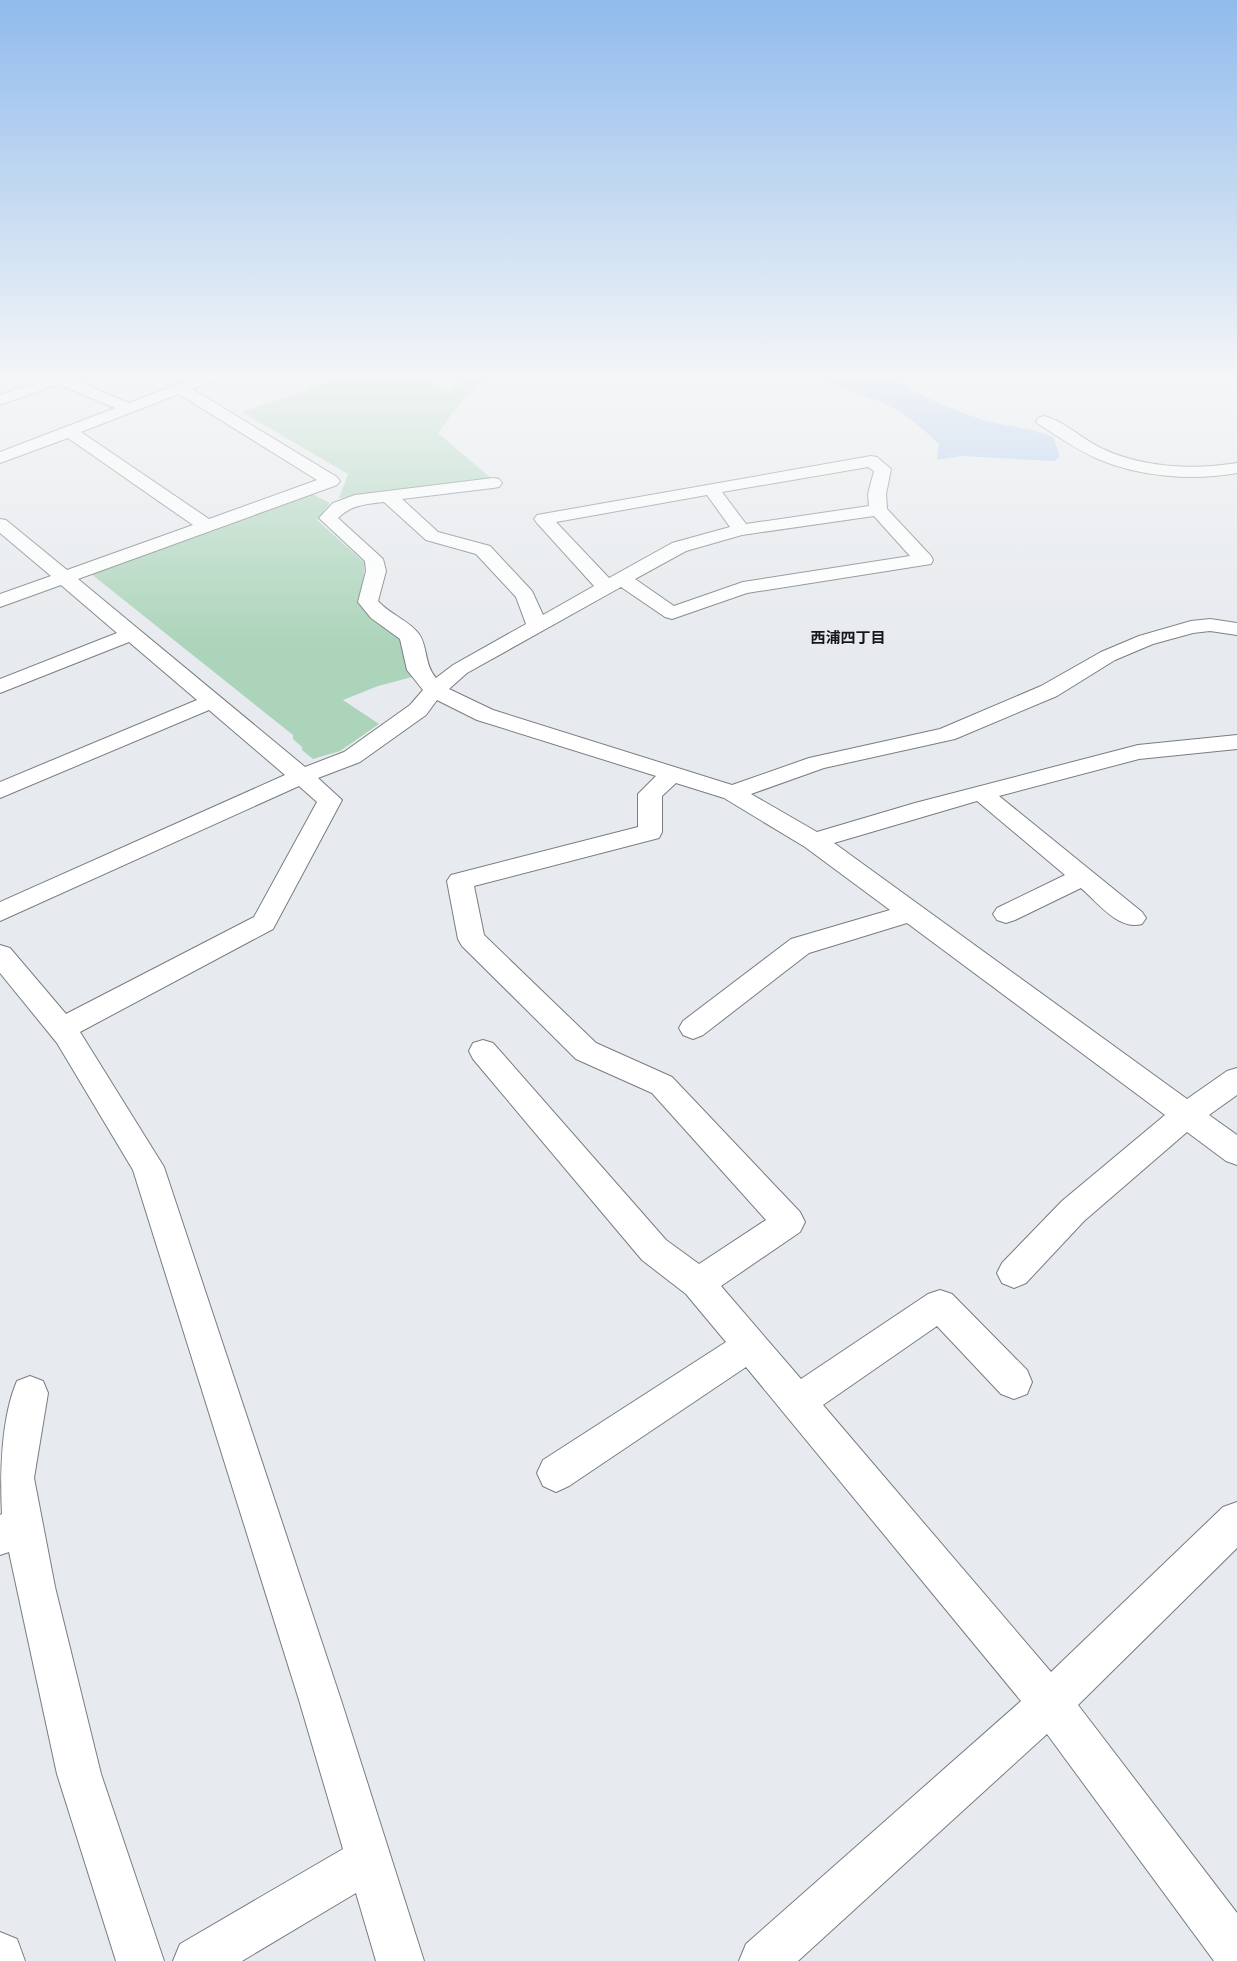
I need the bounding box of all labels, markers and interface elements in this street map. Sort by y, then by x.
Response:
district label: 西浦四丁目 [810,628,886,647]

